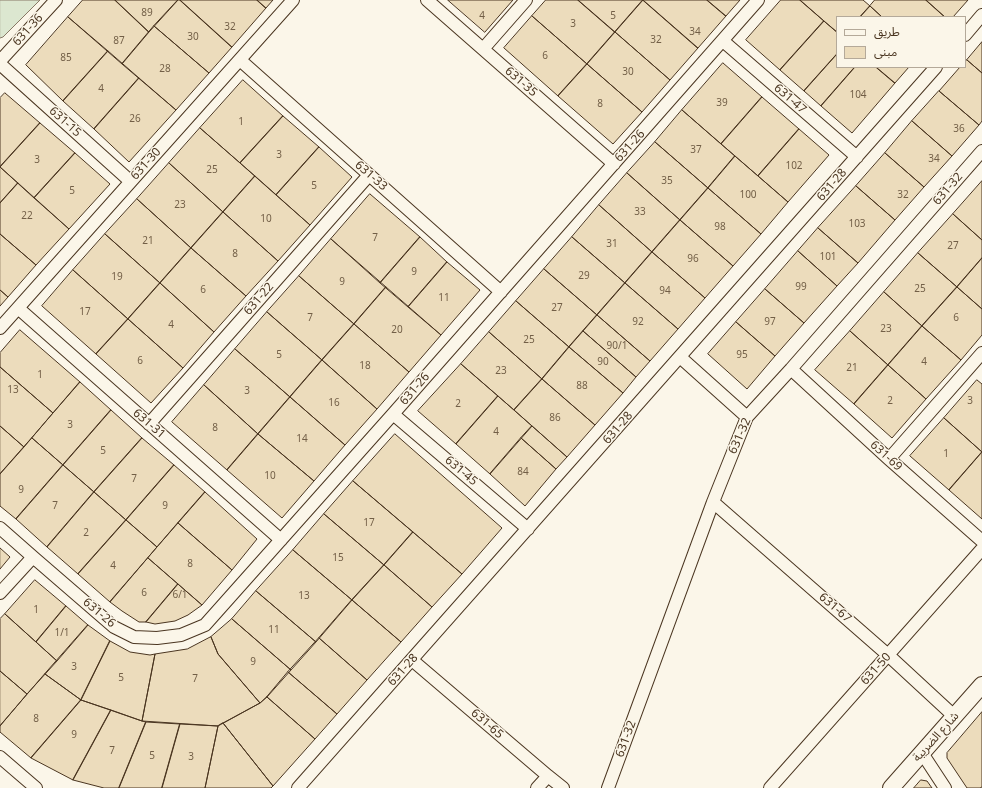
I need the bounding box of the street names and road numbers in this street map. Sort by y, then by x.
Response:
street label: 631-36 [10,11,46,49]
street label: 631-35 [502,64,540,100]
street label: 631-47 [771,81,809,117]
street label: 631-15 [46,104,84,140]
street label: 631-26 [612,127,648,165]
street label: 631-30 [128,145,164,183]
street label: 631-33 [352,158,390,194]
street label: 631-28 [814,166,850,204]
street label: 631-32 [930,170,966,208]
street label: 631-22 [241,280,277,318]
street label: 631-26 [397,370,433,408]
street label: 631-31 [130,406,168,442]
street label: 631-28 [600,409,636,447]
street label: 631-32 [726,416,754,456]
street label: 631-69 [867,438,905,474]
street label: 631-45 [442,453,480,489]
street label: 631-67 [816,590,854,626]
street label: 631-26 [80,595,118,631]
street label: 631-50 [858,650,894,688]
street label: 631-28 [385,651,421,689]
street label: 631-65 [468,706,506,742]
street label: شارع الضريبة [910,709,962,765]
street label: 631-32 [613,719,639,759]

